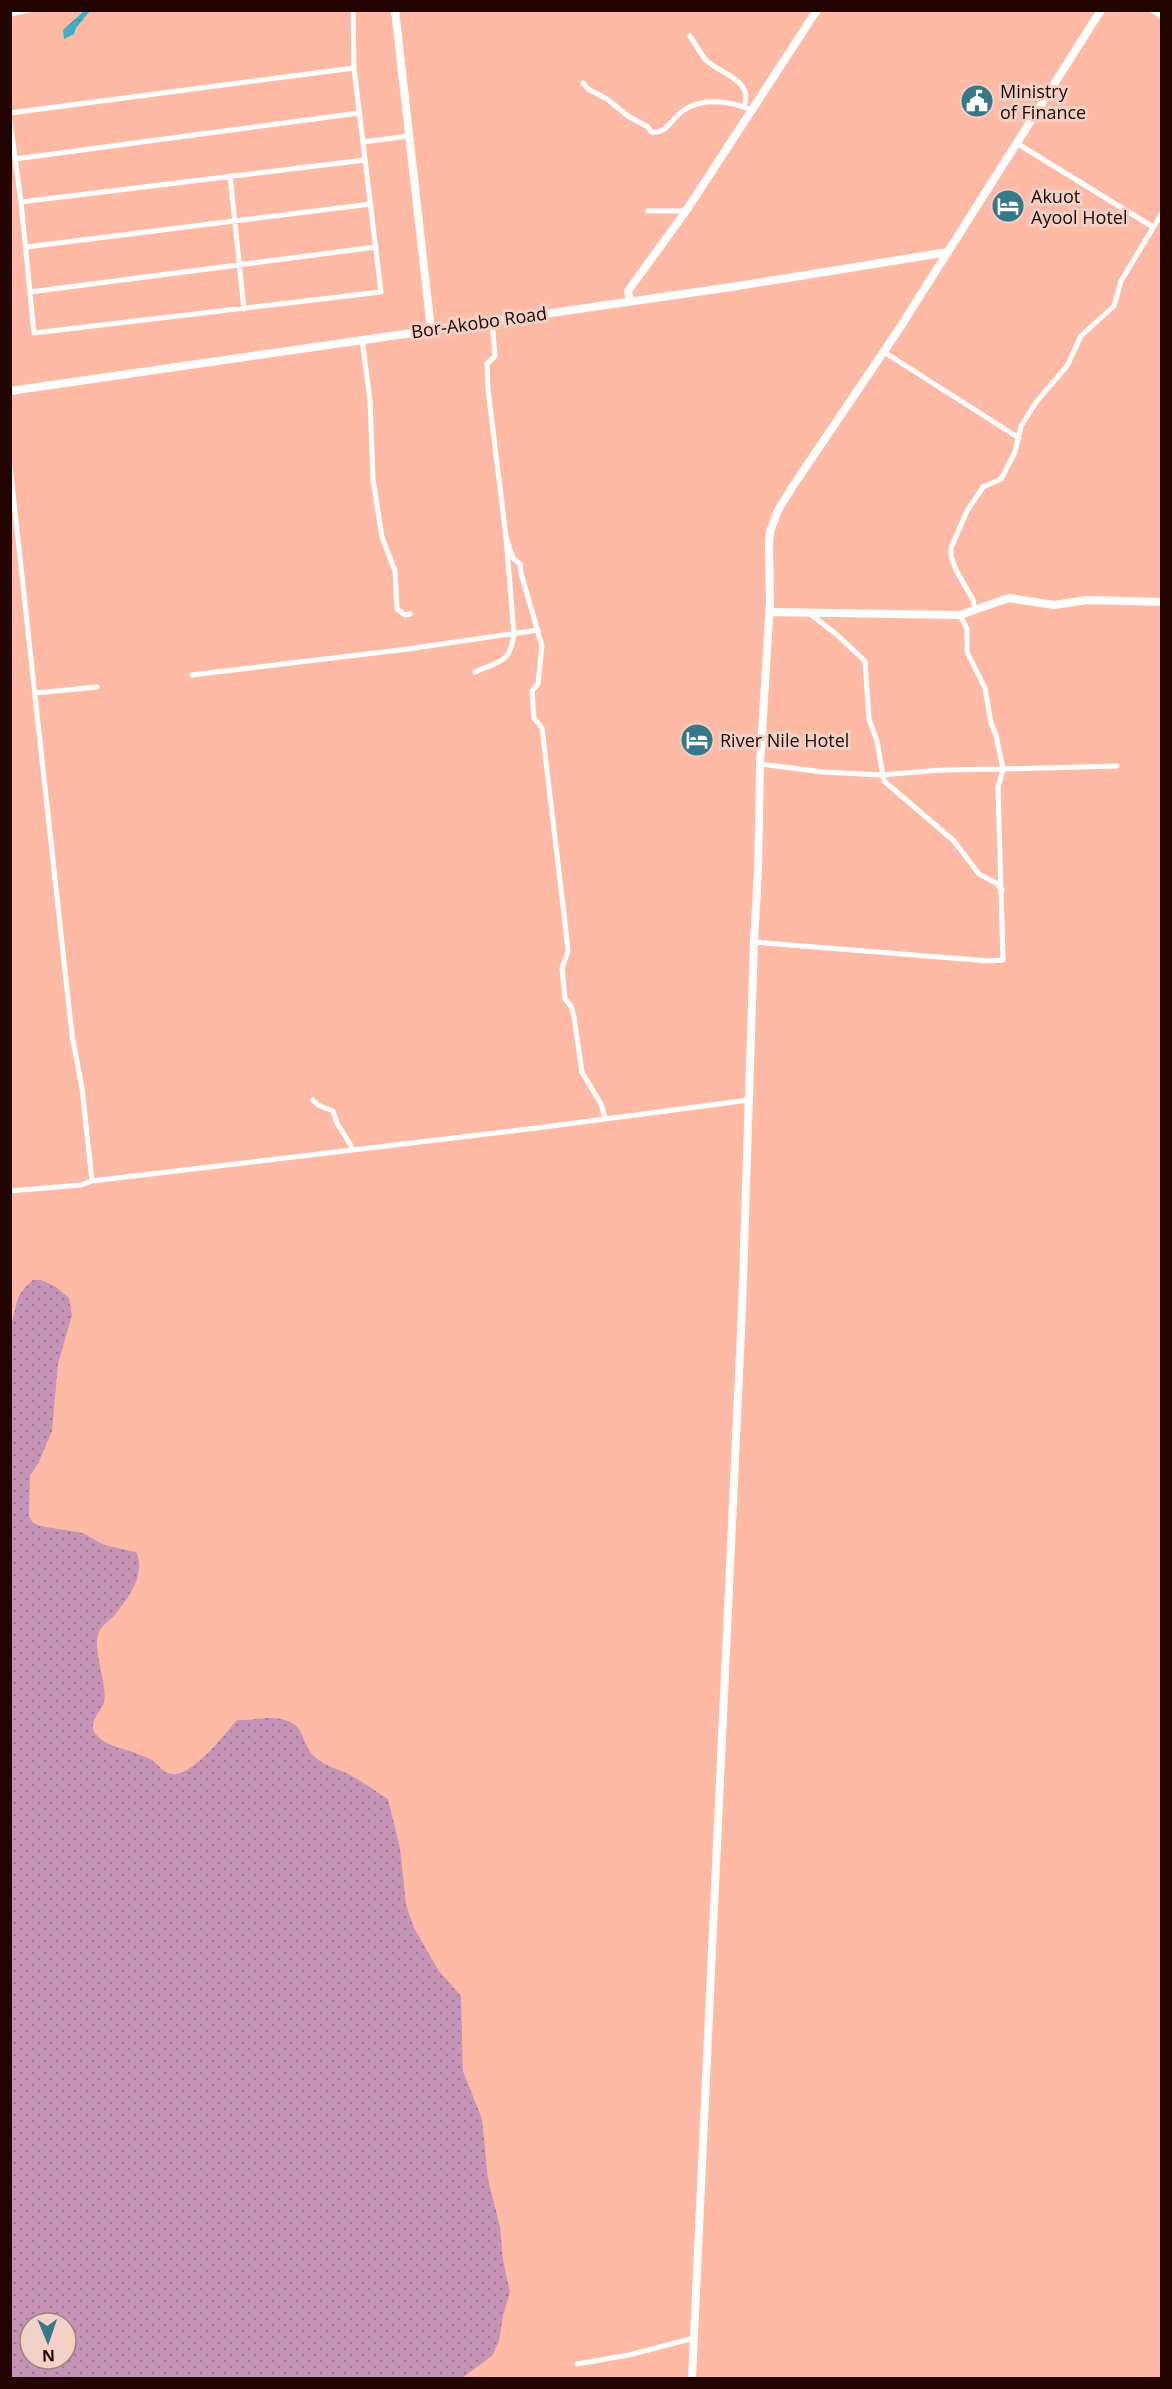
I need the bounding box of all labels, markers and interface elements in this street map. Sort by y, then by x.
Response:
place label: Ministry of Finance [1000,79,1086,124]
public building icon: Ministry of Finance [959,83,995,119]
place label: Akuot Ayool Hotel [1031,184,1127,229]
hotel icon: Akuot Ayool Hotel [990,188,1026,224]
street label: Bor-Akobo Road [410,301,548,343]
hotel icon: River Nile Hotel [679,722,715,758]
place label: River Nile Hotel [720,728,849,752]
north arrow [18,2311,78,2371]
text: N [42,2345,55,2367]

